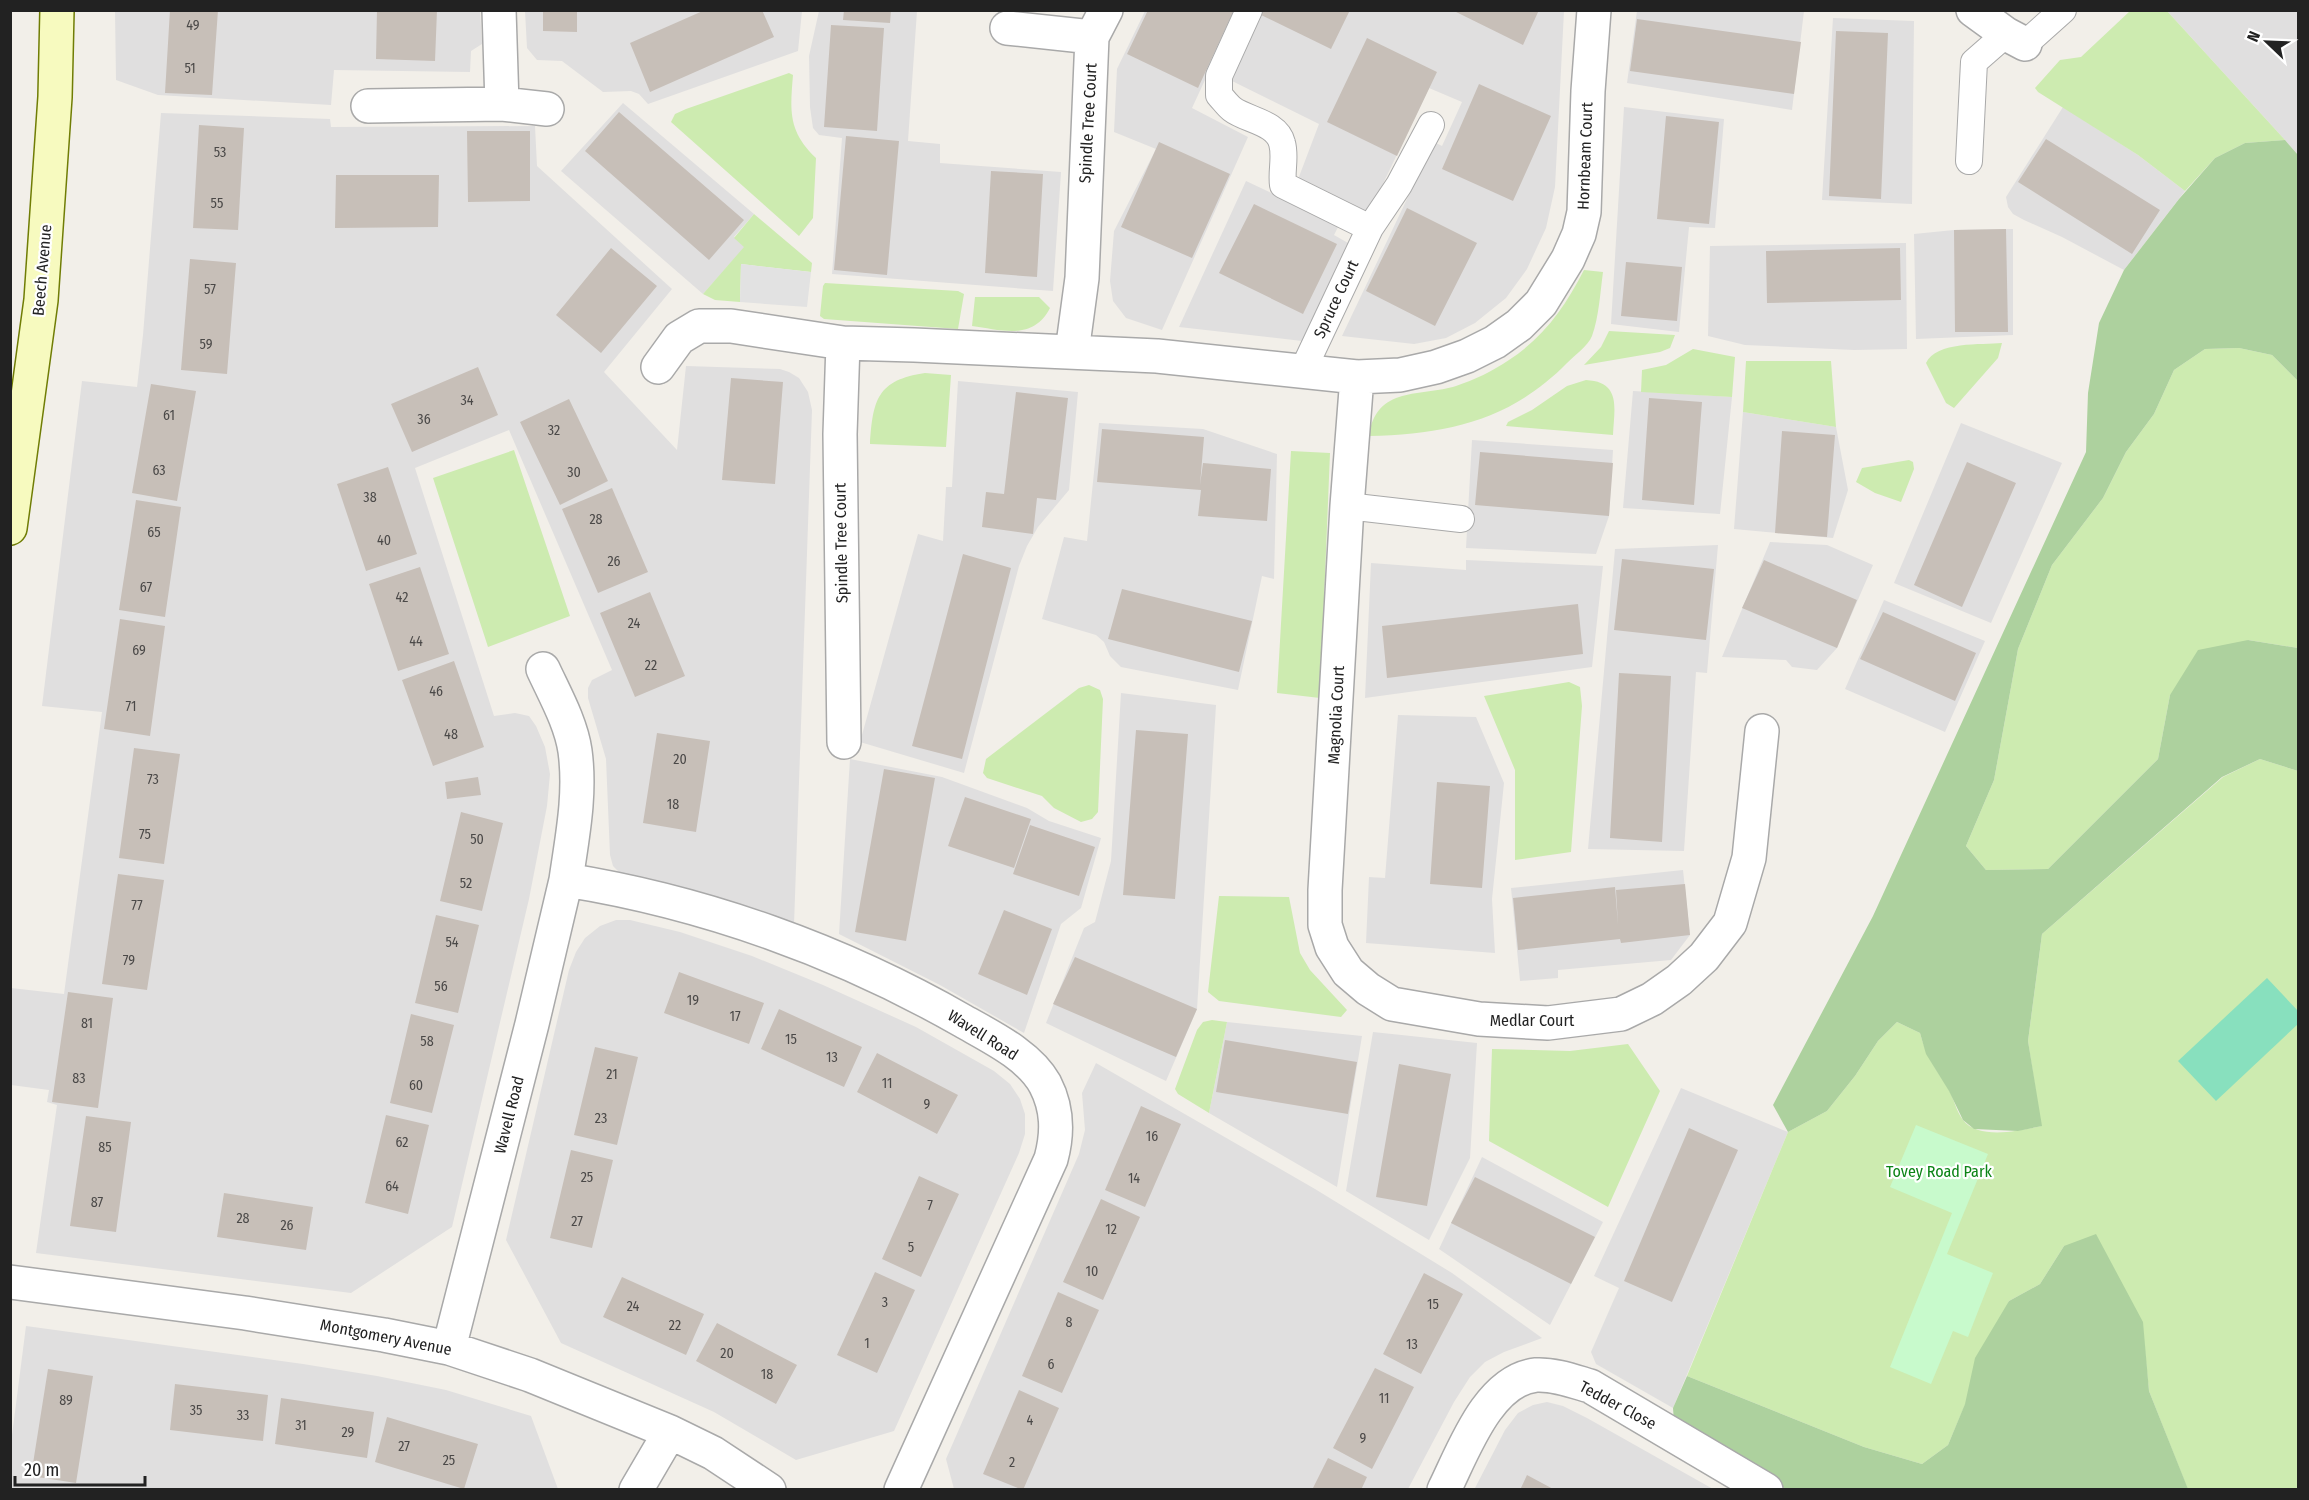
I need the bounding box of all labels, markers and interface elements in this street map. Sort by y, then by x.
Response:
north arrow [2237,12,2297,72]
house number: 49 [186,17,200,34]
text: N [2243,28,2264,44]
house number: 51 [184,60,196,77]
street label: Spindle Tree Court [1075,62,1101,184]
street label: Hornbeam Court [1574,101,1596,210]
house number: 53 [214,144,226,161]
house number: 55 [211,195,223,212]
street label: Beech Avenue [29,223,55,316]
street label: Spruce Court [1310,256,1363,341]
house number: 57 [204,281,216,298]
house number: 59 [199,336,213,353]
house number: 34 [460,392,474,409]
house number: 61 [163,407,175,424]
house number: 36 [417,411,431,428]
house number: 32 [548,422,560,439]
house number: 63 [152,462,166,479]
house number: 30 [567,464,581,481]
street label: Spindle Tree Court [830,482,852,603]
house number: 38 [363,489,377,506]
house number: 28 [589,511,603,528]
house number: 65 [147,524,161,541]
house number: 40 [377,532,391,549]
house number: 26 [607,553,621,570]
house number: 67 [140,579,152,596]
house number: 42 [396,589,408,606]
house number: 24 [628,615,641,632]
house number: 44 [409,633,423,650]
house number: 69 [132,642,146,659]
house number: 22 [645,657,657,674]
street label: Magnolia Court [1324,664,1348,765]
house number: 46 [429,683,443,700]
house number: 71 [126,698,136,715]
house number: 48 [444,726,458,743]
house number: 20 [673,751,687,768]
house number: 73 [147,771,159,788]
house number: 18 [667,796,679,813]
house number: 75 [139,826,151,843]
house number: 50 [470,831,484,848]
house number: 52 [460,875,472,892]
house number: 77 [131,897,143,914]
house number: 54 [445,934,459,951]
house number: 79 [123,952,135,969]
house number: 56 [434,978,448,995]
house number: 19 [687,992,699,1009]
street label: Wavell Road [944,1006,1022,1064]
house number: 17 [729,1008,741,1025]
street label: Medlar Court [1490,1011,1575,1030]
house number: 81 [81,1015,93,1032]
house number: 15 [785,1031,797,1048]
house number: 58 [420,1033,434,1050]
house number: 13 [826,1049,838,1066]
house number: 21 [606,1066,618,1083]
house number: 83 [72,1070,86,1087]
street label: Wavell Road [490,1074,528,1156]
house number: 11 [882,1075,892,1092]
house number: 60 [409,1077,423,1094]
house number: 9 [924,1096,931,1113]
house number: 23 [595,1110,607,1127]
house number: 16 [1146,1128,1158,1145]
house number: 62 [396,1134,409,1151]
house number: 85 [98,1139,112,1156]
park label: Tovey Road Park [1886,1162,1993,1181]
house number: 25 [581,1169,593,1186]
house number: 14 [1128,1170,1140,1187]
house number: 64 [385,1178,399,1195]
house number: 87 [91,1194,104,1211]
house number: 7 [927,1197,933,1214]
house number: 28 [236,1210,250,1227]
house number: 27 [571,1213,583,1230]
house number: 26 [280,1217,294,1234]
house number: 12 [1105,1221,1117,1238]
house number: 5 [908,1239,914,1256]
house number: 10 [1086,1263,1098,1280]
house number: 3 [882,1294,888,1311]
house number: 15 [1427,1296,1439,1313]
house number: 24 [627,1298,640,1315]
house number: 8 [1066,1314,1073,1331]
street label: Montgomery Avenue [319,1315,454,1359]
house number: 22 [669,1317,681,1334]
house number: 1 [864,1335,870,1352]
house number: 13 [1406,1336,1418,1353]
house number: 20 [720,1345,734,1362]
house number: 6 [1048,1356,1055,1373]
house number: 18 [761,1366,773,1383]
street label: Tedder Close [1576,1377,1660,1433]
house number: 11 [1379,1390,1389,1407]
house number: 89 [59,1392,73,1409]
house number: 35 [190,1402,202,1419]
house number: 33 [237,1407,249,1424]
house number: 4 [1027,1412,1034,1429]
house number: 31 [295,1417,307,1434]
house number: 29 [342,1424,355,1441]
house number: 9 [1360,1430,1367,1447]
house number: 27 [398,1438,410,1455]
scale bar [15,1449,146,1487]
house number: 25 [443,1452,455,1469]
house number: 2 [1009,1454,1015,1471]
text: 20 m [24,1459,59,1481]

